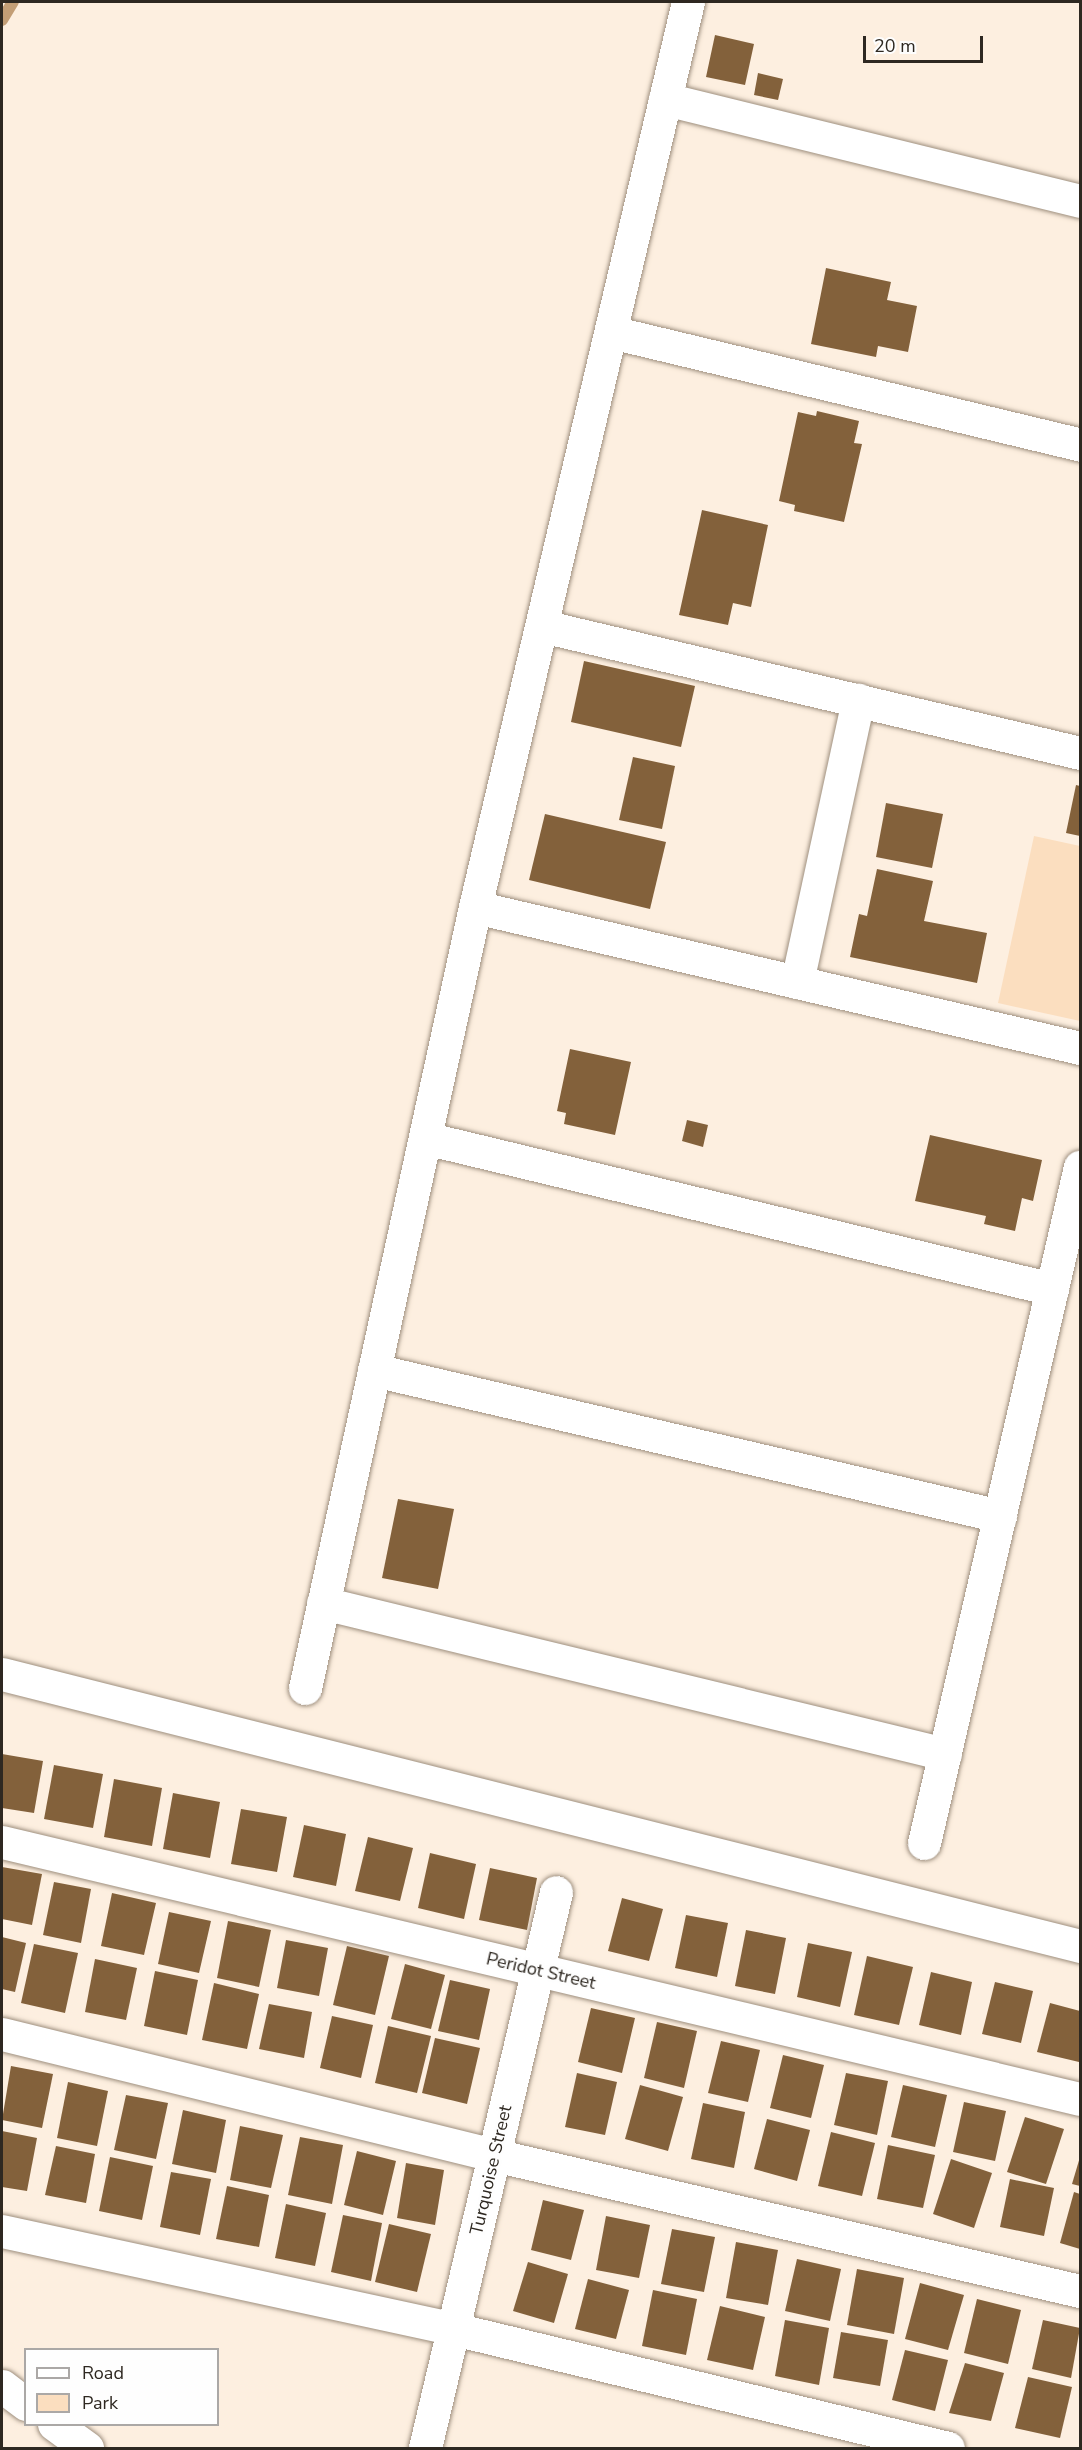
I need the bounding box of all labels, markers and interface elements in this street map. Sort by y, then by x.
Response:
scale bar [866,24,986,62]
text: 20 m [874,34,916,58]
street label: Peridot Street [484,1948,598,1994]
street label: Turquoise Street [466,2103,516,2237]
legend [24,2348,219,2426]
text: Road [82,2361,124,2385]
text: Park [82,2391,118,2415]

